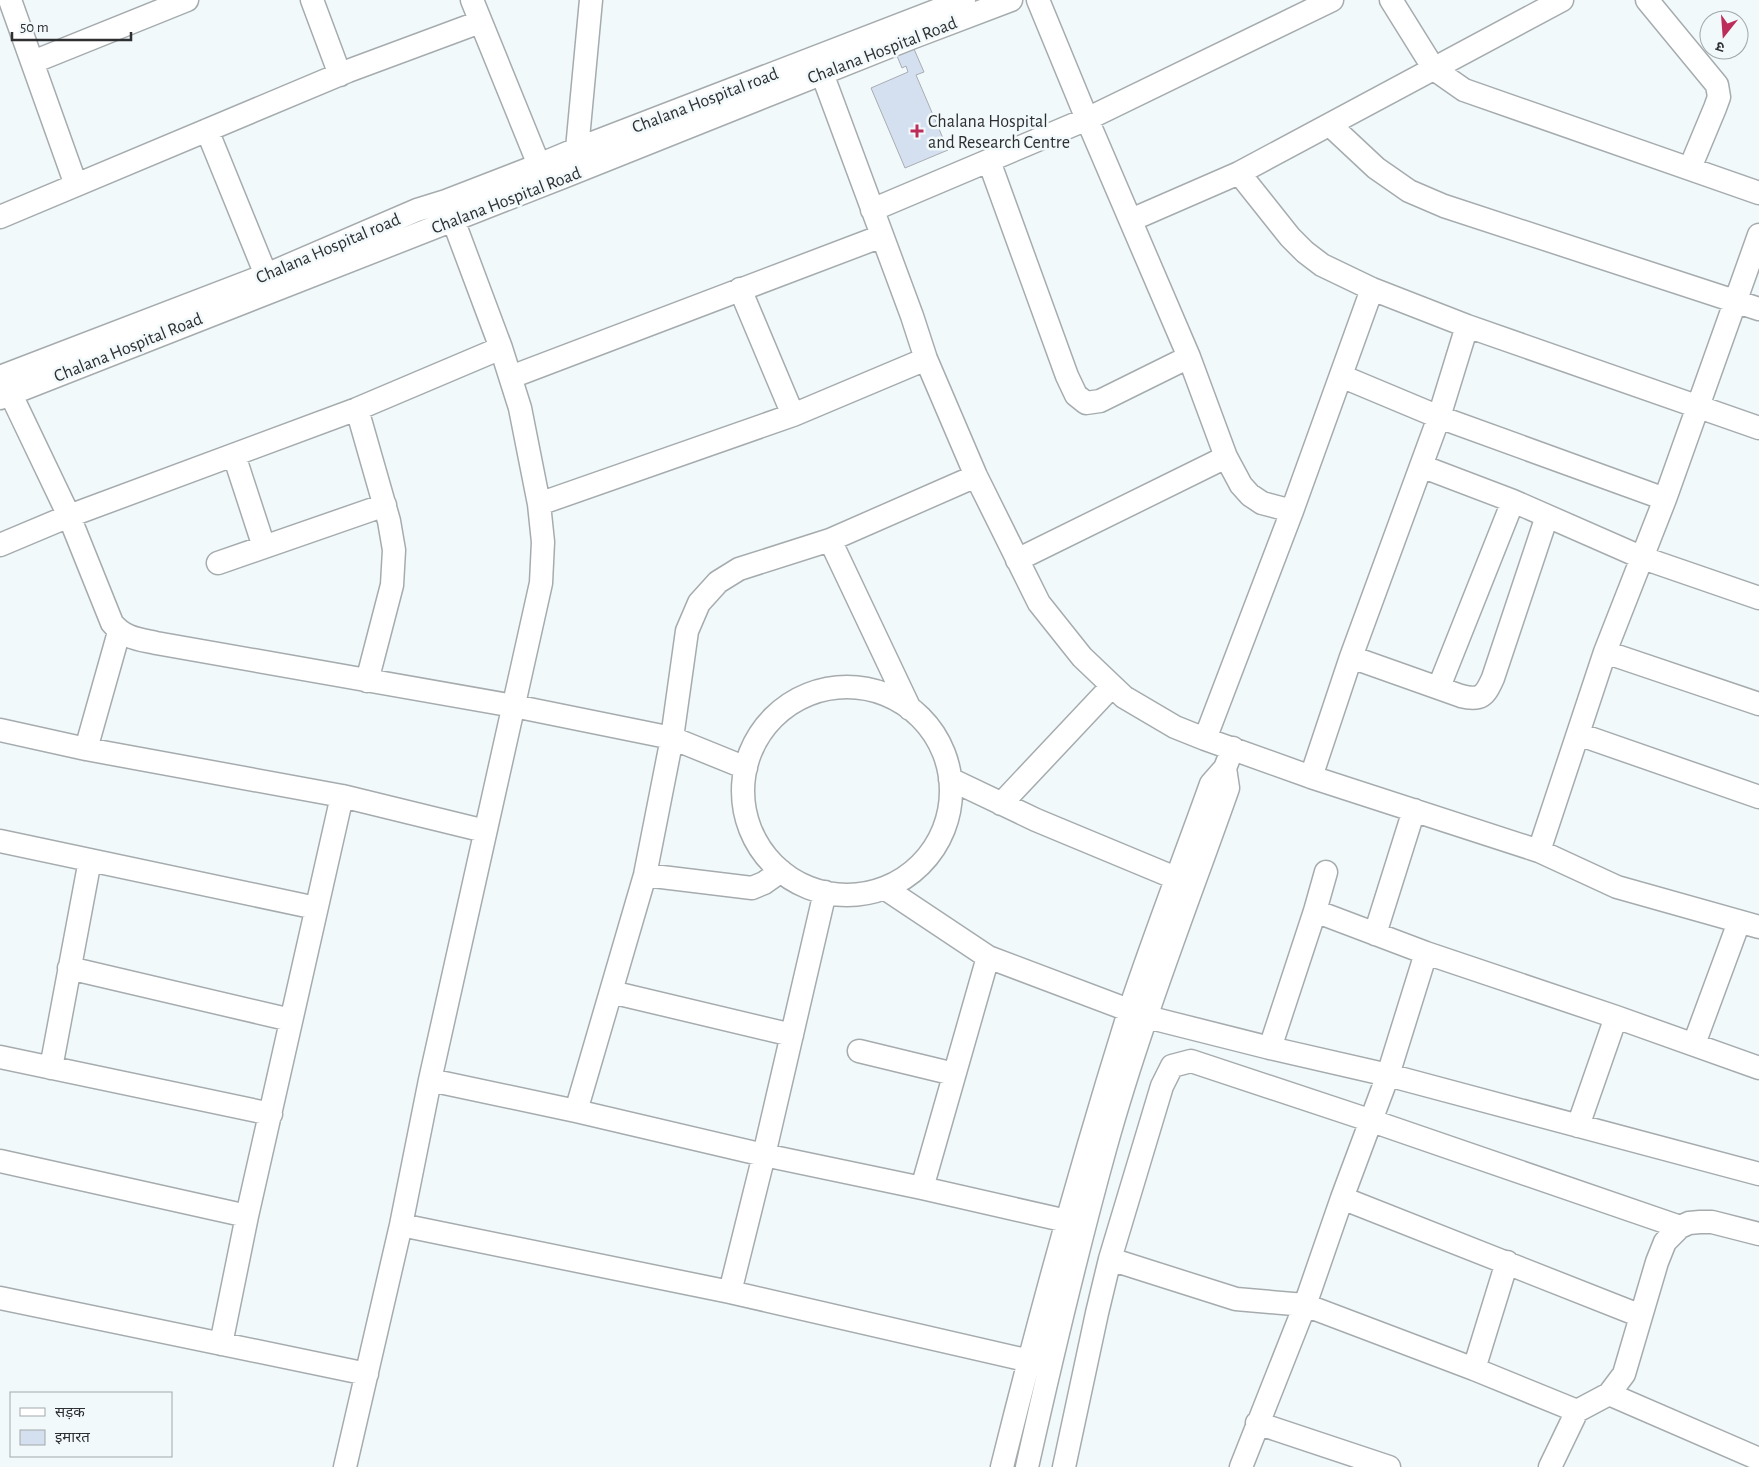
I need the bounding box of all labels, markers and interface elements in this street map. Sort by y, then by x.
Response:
scale bar [12,10,131,42]
north arrow [1699,10,1749,60]
street label: Chalana Hospital Road [805,14,960,88]
text: 50 m [20,20,49,35]
text: उ [1714,38,1726,54]
street label: Chalana Hospital road [630,65,781,137]
place label: Chalana Hospital and Research Centre [928,113,1070,152]
marker: Chalana Hospital and Research Centre [910,124,924,138]
street label: Chalana Hospital Road [429,164,584,238]
street label: Chalana Hospital road [254,210,403,287]
street label: Chalana Hospital Road [52,310,205,386]
legend [10,1392,172,1457]
text: सड़क [55,1405,85,1420]
text: इमारत [55,1430,90,1445]

